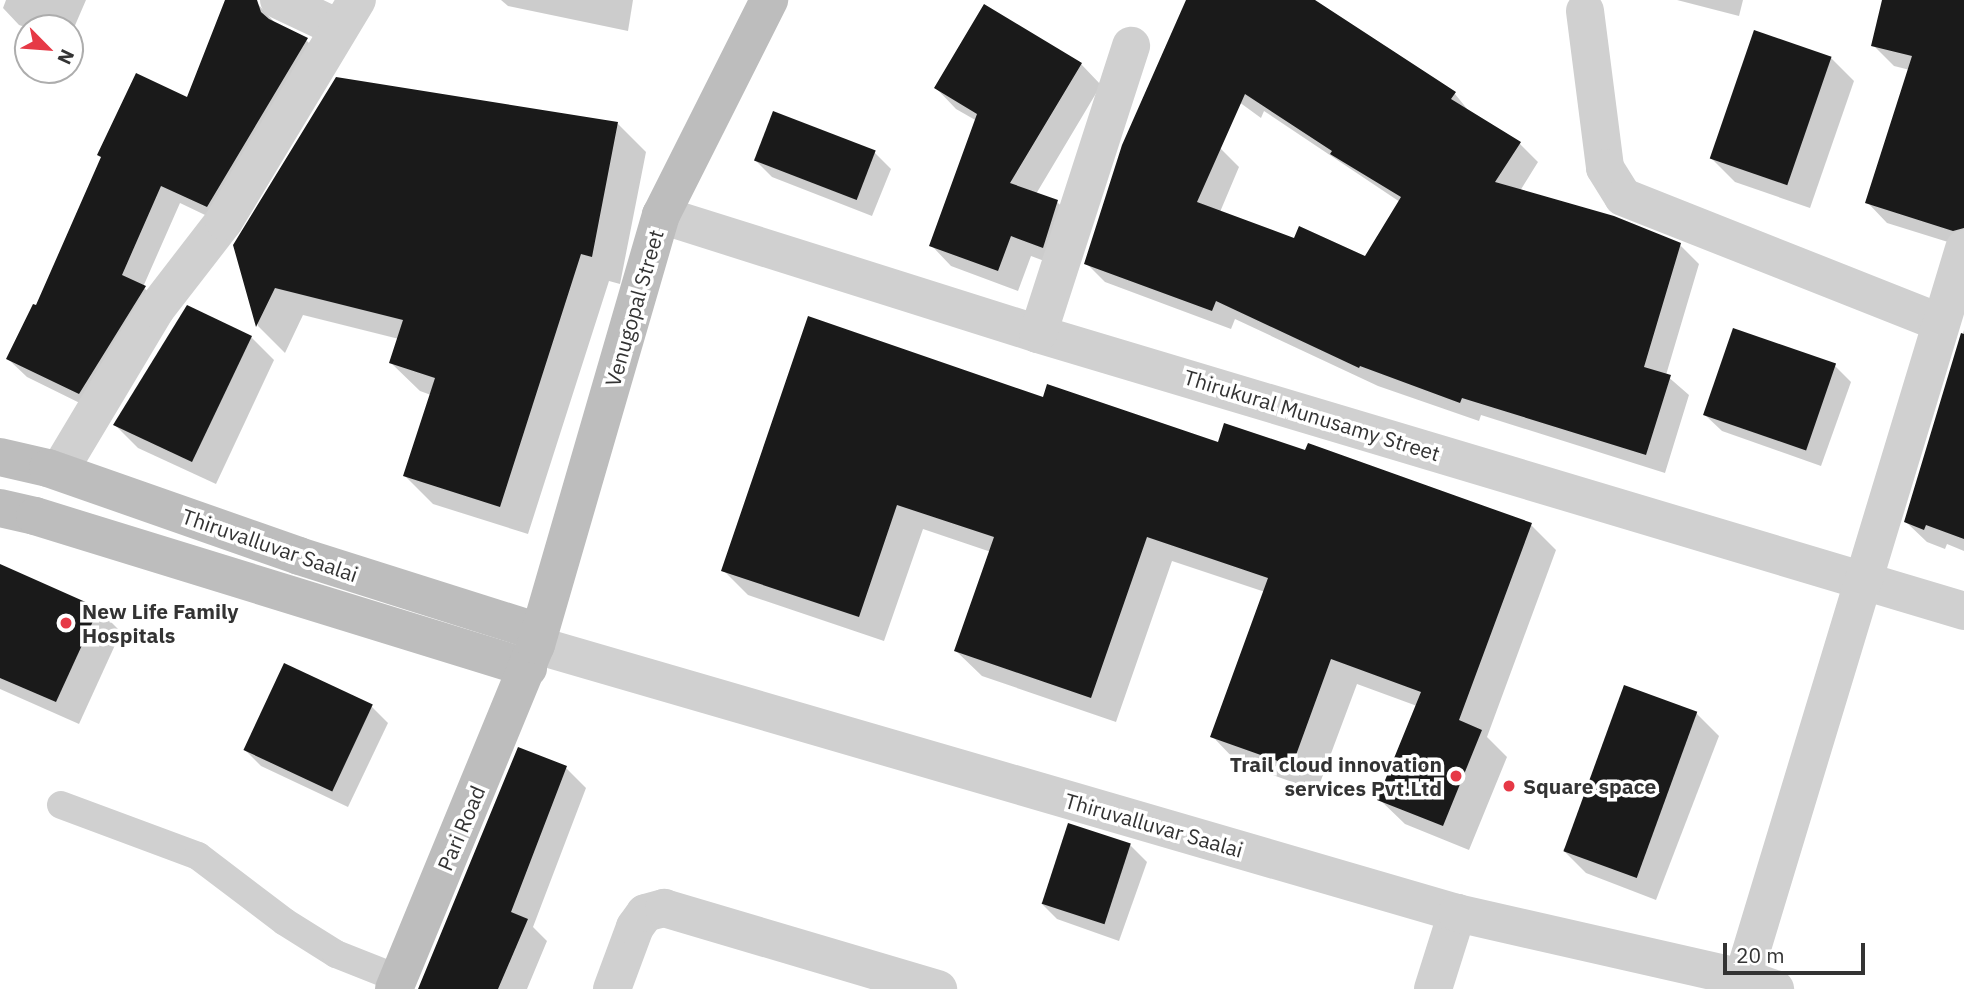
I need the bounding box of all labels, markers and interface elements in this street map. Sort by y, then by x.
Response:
north arrow [14,14,84,84]
text: N [52,46,80,68]
street label: Venugopal Street [600,227,668,389]
street label: Thirukural Munusamy Street [1181,364,1443,466]
street label: Thiruvalluvar Saalai [179,503,361,587]
place label: New Life Family Hospitals [82,598,239,648]
marker: New Life Family Hospitals [56,613,76,633]
place label: Trail cloud innovation services Pvt.Ltd [1230,751,1442,801]
marker: Trail cloud innovation services Pvt.Ltd [1448,768,1464,784]
place label: Square space [1523,773,1656,799]
marker: Square space [1501,778,1517,794]
street label: Pari Road [432,782,490,874]
street label: Thiruvalluvar Saalai [1062,787,1246,863]
scale bar [1726,930,1868,974]
text: 20 m [1736,941,1785,969]

